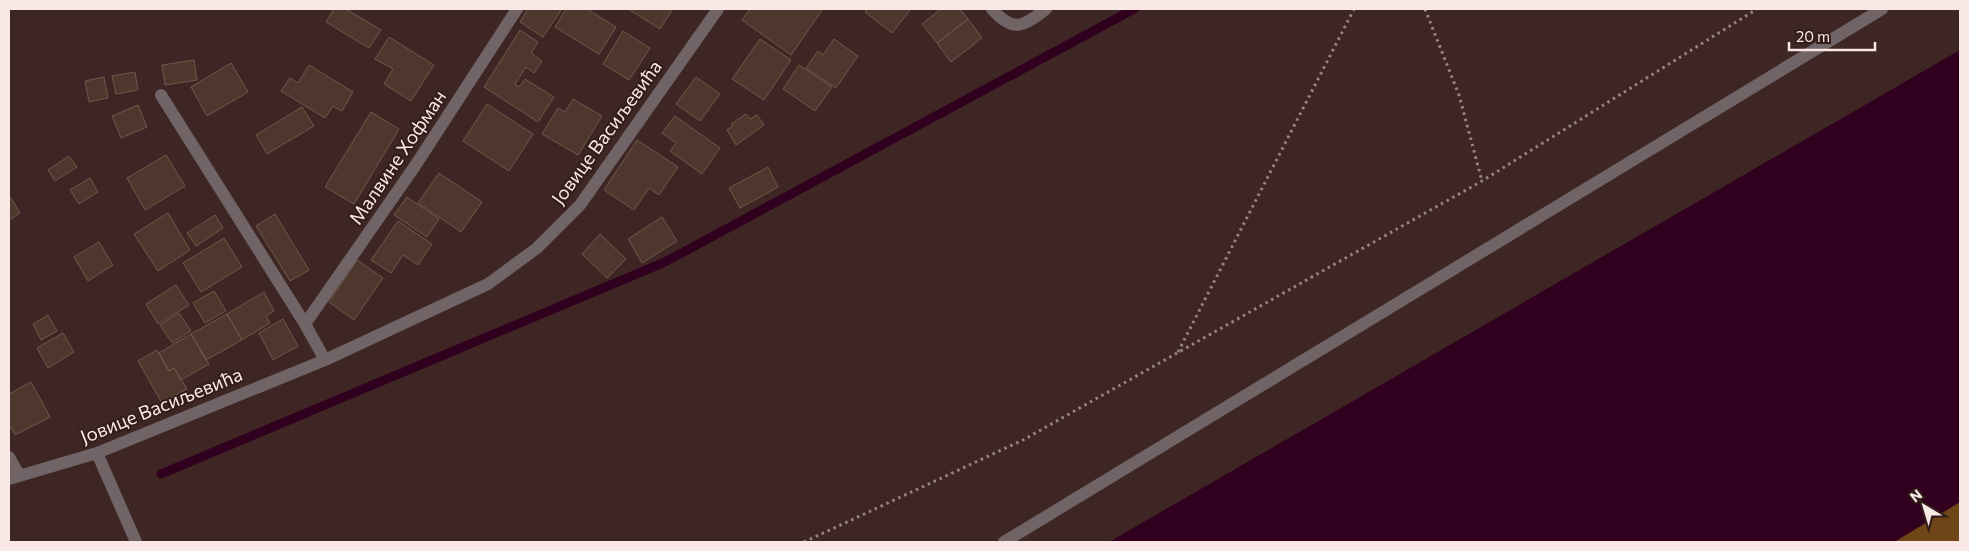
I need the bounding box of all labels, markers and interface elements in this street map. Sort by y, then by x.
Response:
scale bar [1789,20,1875,52]
text: 20 m [1796,27,1830,45]
street label: Јовице Васиљевића [546,55,666,209]
street label: Малвине Хофман [344,85,450,229]
street label: Јовице Васиљевића [77,362,245,448]
north arrow [1899,481,1949,531]
text: N [1906,485,1925,505]

